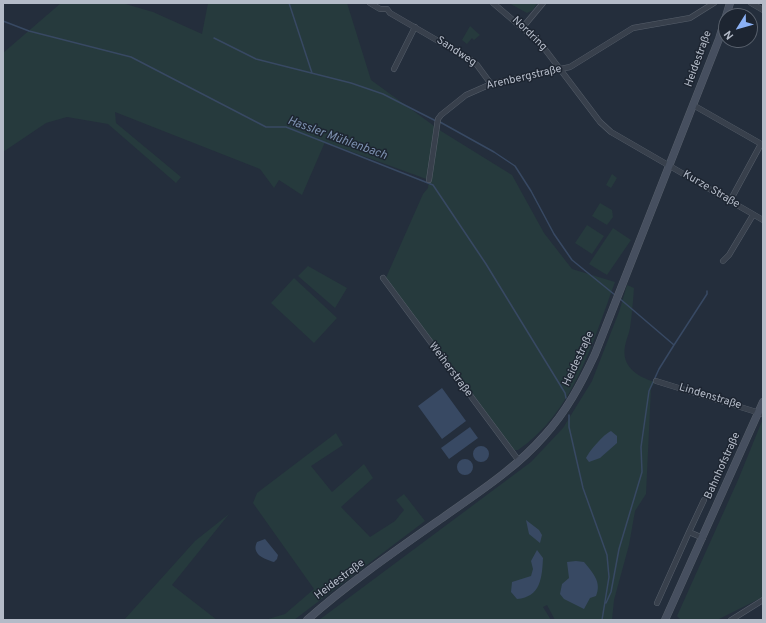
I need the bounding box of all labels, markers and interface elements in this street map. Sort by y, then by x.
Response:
north arrow [718,8,758,48]
street label: Nordring [509,14,549,54]
text: N [721,27,737,42]
street label: Heidestraße [683,29,715,89]
street label: Sandweg [433,34,479,70]
street label: Arenbergstraße [485,63,563,93]
water label: Hassler Mühlenbach [285,114,389,164]
street label: Kurze Straße [680,168,742,212]
street label: Heidestraße [561,329,597,389]
street label: Weiherstraße [425,340,475,400]
street label: Lindenstraße [677,381,743,413]
street label: Bahnhofstraße [702,430,744,502]
street label: Heidestraße [312,557,368,603]

